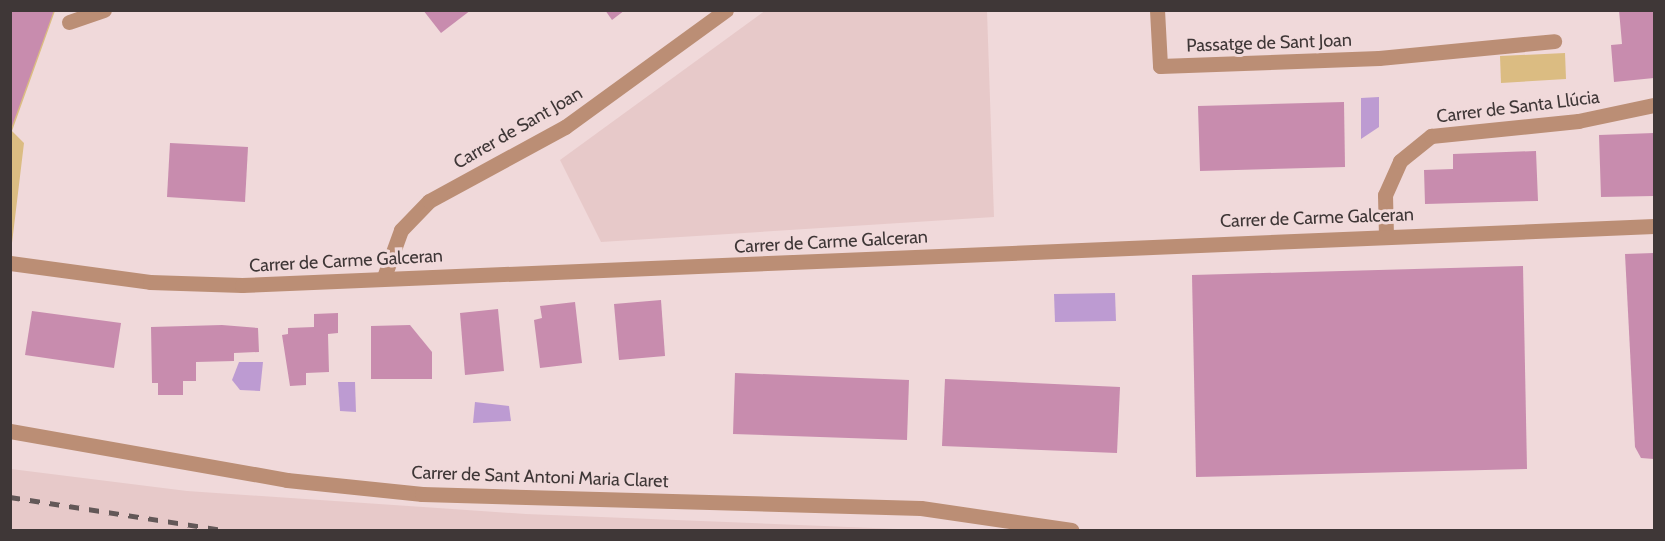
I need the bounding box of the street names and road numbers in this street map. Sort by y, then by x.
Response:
street label: Passatge de Sant Joan [1186,29,1352,57]
street label: Carrer de Sant Joan [450,82,586,174]
street label: Carrer de Santa Llúcia [1435,86,1601,128]
street label: Carrer de Carme Galceran [1220,204,1414,232]
street label: Carrer de Carme Galceran [734,226,928,258]
street label: Carrer de Carme Galceran [249,245,443,277]
street label: Carrer de Sant Antoni Maria Claret [411,462,669,492]

